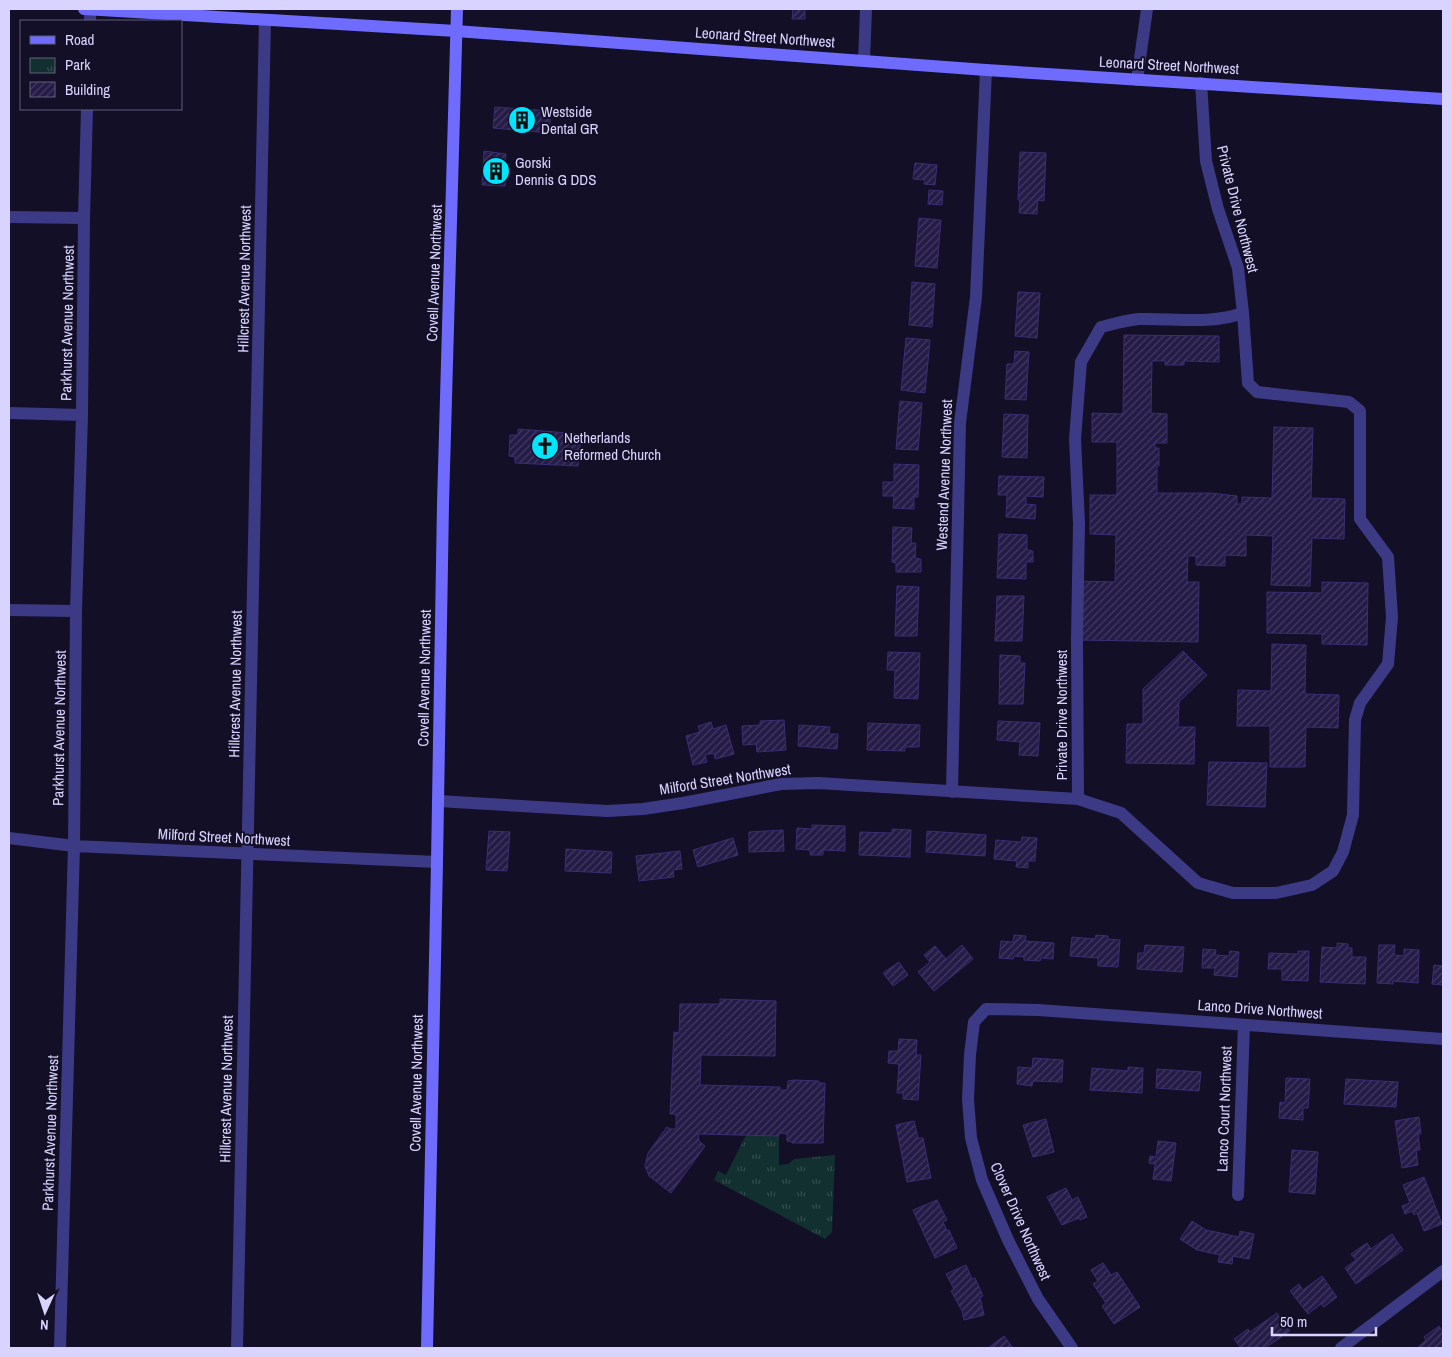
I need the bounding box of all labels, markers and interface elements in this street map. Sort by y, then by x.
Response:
legend [20,20,182,110]
street label: Leonard Street Northwest [694,22,836,52]
text: Road [65,29,94,50]
street label: Leonard Street Northwest [1098,51,1240,79]
text: Park [65,54,91,75]
text: Building [65,79,110,100]
place label: Westside Dental GR [541,101,599,139]
building icon: Westside Dental GR [507,105,537,135]
street label: Private Drive Northwest [1212,143,1264,275]
place label: Gorski Dennis G DDS [515,152,596,190]
building icon: Gorski Dennis G DDS [481,156,511,186]
street label: Covell Avenue Northwest [421,203,447,342]
street label: Hillcrest Avenue Northwest [232,205,256,353]
street label: Parkhurst Avenue Northwest [55,244,79,401]
street label: Westend Avenue Northwest [931,398,957,551]
place label: Netherlands Reformed Church [564,427,661,465]
church icon: Netherlands Reformed Church [530,431,560,461]
street label: Covell Avenue Northwest [412,609,436,747]
street label: Hillcrest Avenue Northwest [223,610,247,758]
street label: Parkhurst Avenue Northwest [47,649,71,806]
street label: Private Drive Northwest [1051,649,1072,780]
street label: Milford Street Northwest [658,758,793,800]
street label: Milford Street Northwest [157,823,291,851]
street label: Lanco Drive Northwest [1197,994,1324,1024]
street label: Covell Avenue Northwest [404,1014,428,1152]
street label: Hillcrest Avenue Northwest [214,1015,238,1163]
street label: Lanco Court Northwest [1211,1045,1237,1172]
street label: Parkhurst Avenue Northwest [37,1054,63,1211]
street label: Clover Drive Northwest [986,1159,1057,1284]
north arrow [20,1287,70,1337]
scale bar [1272,1304,1376,1336]
text: 50 m [1280,1311,1307,1332]
text: N [40,1316,49,1334]

